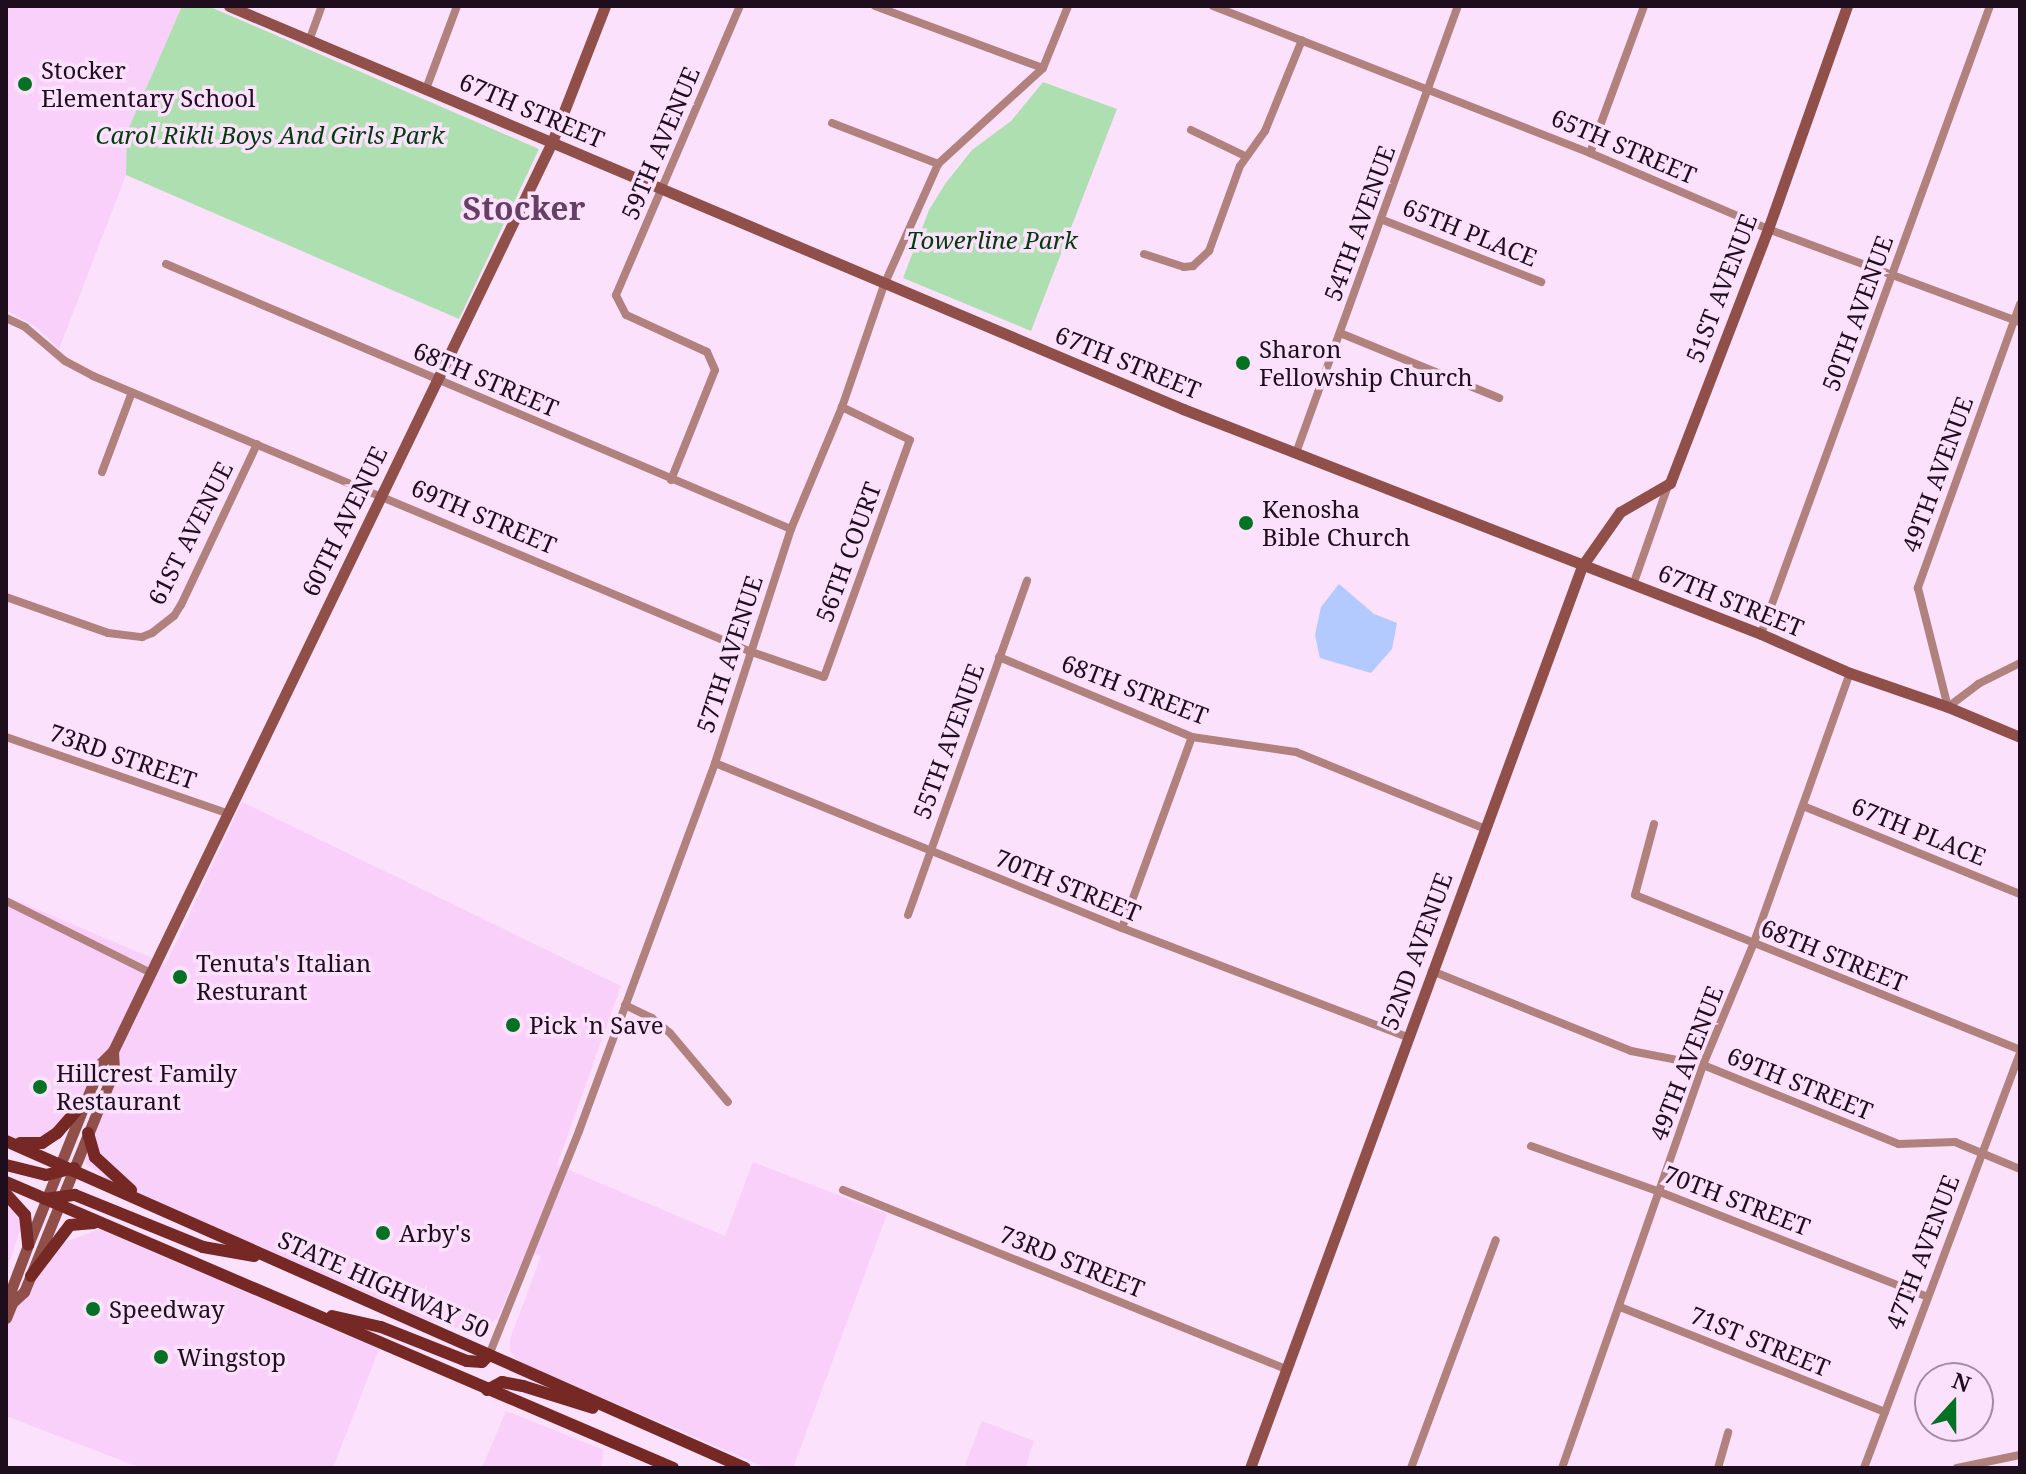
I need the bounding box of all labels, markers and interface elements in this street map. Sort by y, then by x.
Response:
place label: Stocker Elementary School [41,56,256,112]
street label: 59TH AVENUE [615,62,705,224]
street label: 67TH STREET [455,67,609,153]
marker: Stocker Elementary School [16,75,34,93]
street label: 65TH STREET [1547,103,1701,189]
park label: Carol Rikli Boys And Girls Park [95,121,445,149]
street label: 54TH AVENUE [1318,141,1400,305]
district label: Stocker [463,189,585,227]
street label: 65TH PLACE [1399,192,1541,272]
street label: 51ST AVENUE [1679,210,1763,366]
park label: Towerline Park [906,226,1078,254]
street label: 50TH AVENUE [1816,231,1898,395]
street label: 67TH STREET [1051,320,1205,404]
place label: Sharon Fellowship Church [1259,335,1473,391]
street label: 68TH STREET [409,336,563,422]
marker: Sharon Fellowship Church [1234,354,1252,372]
street label: 49TH AVENUE [1896,392,1978,556]
street label: 60TH AVENUE [295,441,393,601]
street label: 61ST AVENUE [142,457,238,609]
street label: 69TH STREET [407,473,561,559]
street label: 56TH COURT [809,478,887,626]
place label: Kenosha Bible Church [1262,495,1410,551]
marker: Kenosha Bible Church [1237,514,1255,532]
street label: 67TH STREET [1654,558,1808,642]
street label: 57TH AVENUE [690,572,768,736]
street label: 68TH STREET [1058,648,1212,730]
street label: 55TH AVENUE [907,659,989,823]
street label: 73RD STREET [46,717,200,795]
street label: 67TH PLACE [1848,791,1990,871]
street label: 70TH STREET [991,843,1145,927]
street label: 52ND AVENUE [1374,868,1458,1034]
street label: 68TH STREET [1757,913,1911,997]
place label: Tenuta's Italian Resturant [196,949,371,1005]
marker: Tenuta's Italian Resturant [171,968,189,986]
street label: 49TH AVENUE [1643,982,1729,1144]
place label: Pick 'n Save [529,1011,664,1039]
marker: Pick 'n Save [504,1016,522,1034]
street label: 69TH STREET [1723,1041,1877,1125]
place label: Hillcrest Family Restaurant [56,1059,237,1115]
marker: Hillcrest Family Restaurant [31,1078,49,1096]
street label: 70TH STREET [1660,1159,1814,1241]
street label: 47TH AVENUE [1879,1171,1965,1333]
place label: Arby's [399,1219,471,1247]
street label: 73RD STREET [995,1219,1149,1303]
street label: STATE HIGHWAY 50 [274,1224,494,1344]
marker: Arby's [374,1224,392,1242]
place label: Speedway [109,1295,224,1323]
marker: Speedway [84,1300,102,1318]
street label: 71ST STREET [1686,1300,1834,1382]
place label: Wingstop [177,1343,286,1371]
marker: Wingstop [152,1348,170,1366]
north arrow [1914,1362,1994,1442]
text: N [1948,1364,1975,1399]

